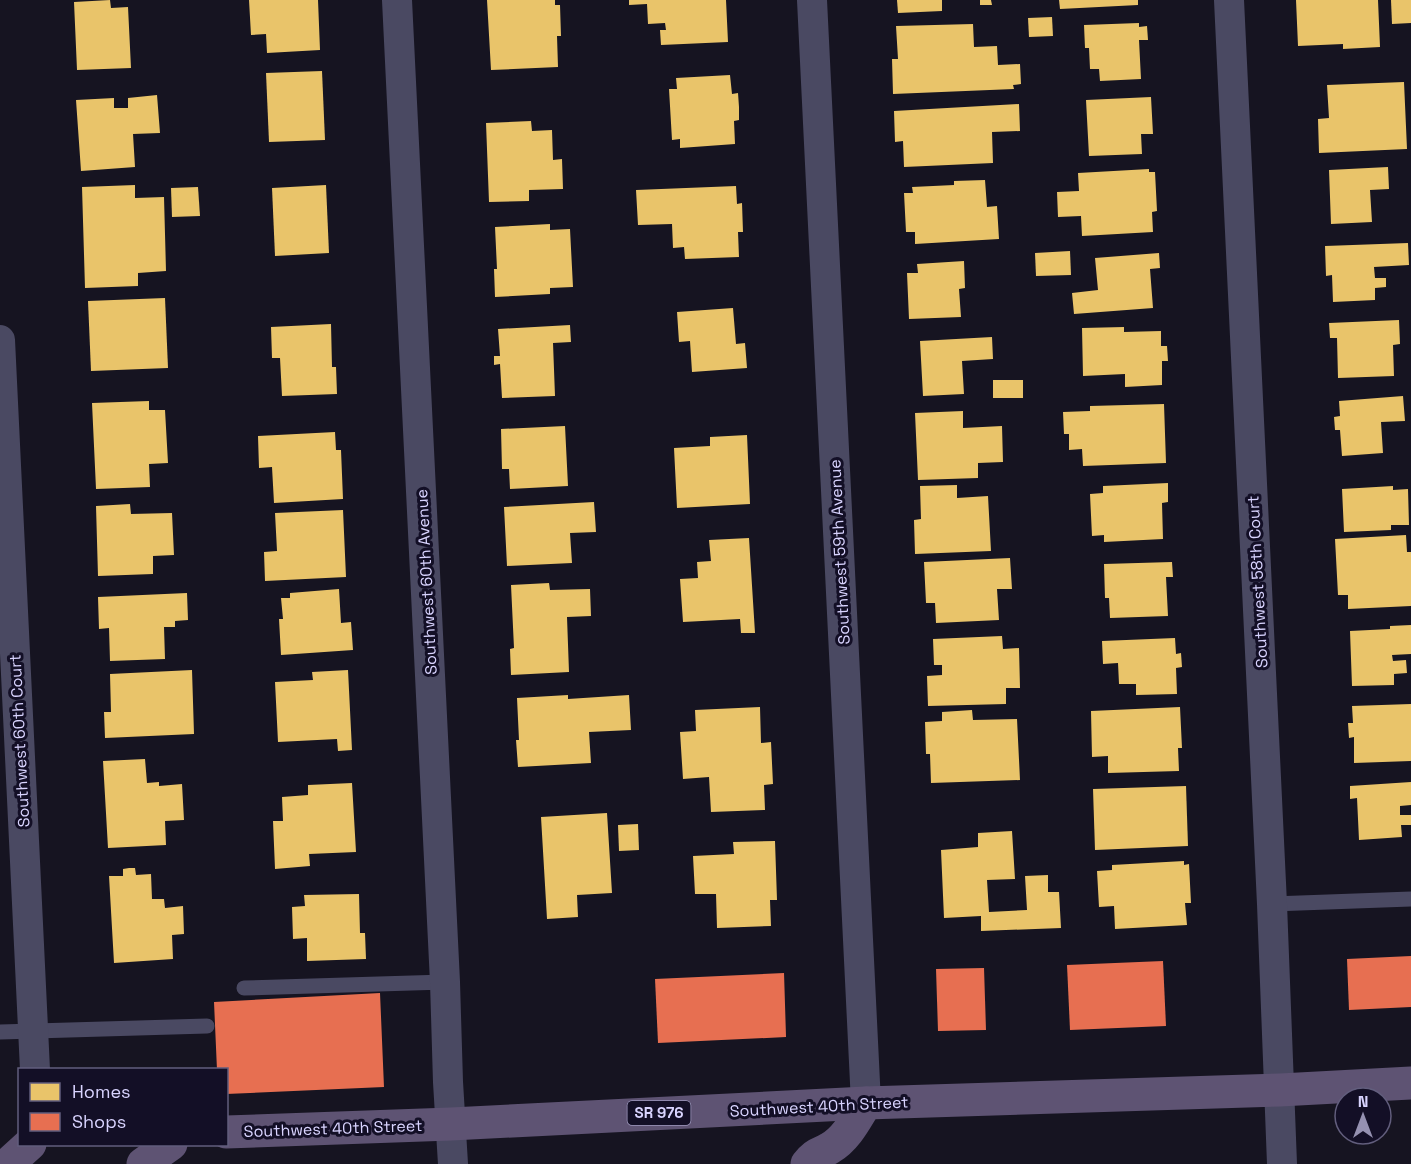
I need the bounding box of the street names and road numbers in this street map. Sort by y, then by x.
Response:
street label: Southwest 59th Avenue [824,459,855,645]
street label: Southwest 60th Avenue [411,489,442,675]
street label: Southwest 58th Court [1242,495,1273,669]
street label: Southwest 60th Court [4,654,35,828]
street label: Southwest 40th Street [729,1091,909,1122]
road number: SR 976 [628,1101,690,1125]
street label: Southwest 40th Street [243,1115,423,1142]

